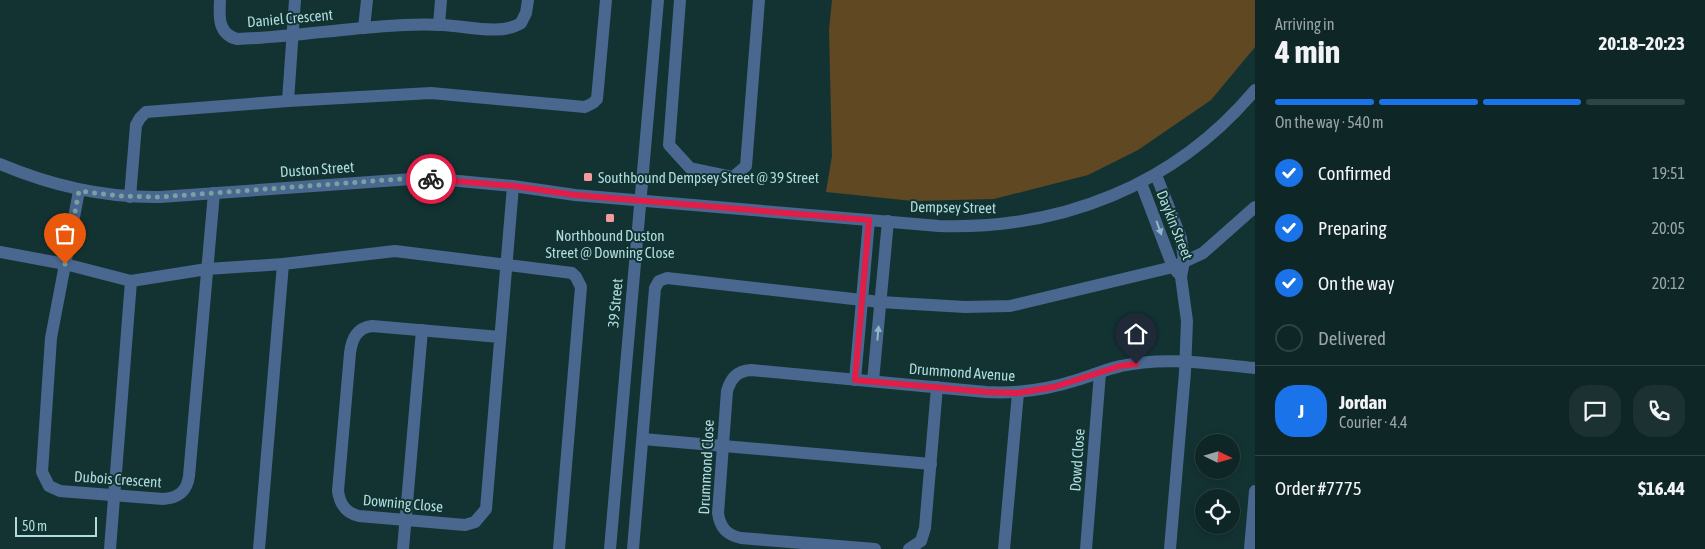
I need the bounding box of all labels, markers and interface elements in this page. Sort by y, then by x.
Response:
street label: Daniel Crescent [246,6,334,30]
text: Arriving in [1275,15,1335,33]
text: 20:18–20:23 [1598,32,1685,54]
text: 4 min [1275,33,1340,70]
text: On the way · 540 m [1275,113,1384,131]
courier [406,154,456,204]
street label: Duston Street [279,158,355,180]
icon: check [1275,159,1303,187]
text: Confirmed [1318,162,1391,184]
text: 19:51 [1652,164,1685,182]
icon: bike [417,165,445,193]
place label: Southbound Dempsey Street @ 39 Street [598,169,819,186]
marker: Southbound Dempsey Street @ 39 Street [582,171,594,183]
street label: Daykin Street [1153,188,1197,262]
street label: Dempsey Street [910,198,996,216]
marker: Northbound Duston Street @ Downing Close [604,212,616,224]
pin [44,213,86,264]
icon: check [1275,214,1303,242]
text: Preparing [1318,217,1387,239]
text: 20:05 [1651,219,1685,237]
icon: bag [51,220,79,248]
one-way arrow [1156,221,1163,236]
place label: Northbound Duston Street @ Downing Close [545,227,675,261]
icon: check [1275,269,1303,297]
text: On the way [1318,272,1395,294]
text: 20:12 [1652,274,1685,292]
street label: 39 Street [604,278,626,328]
pin [1115,313,1157,364]
icon: home [1122,320,1150,348]
one-way arrow [874,325,882,341]
text: Delivered [1318,327,1386,349]
street label: Drummond Avenue [908,360,1016,384]
button: chat [1569,385,1621,437]
button: phone [1633,385,1685,437]
text: Jordan [1339,391,1387,413]
text: J [1298,400,1304,422]
text: Courier · 4.4 [1339,413,1408,431]
street label: Drummond Close [695,419,717,515]
street label: Dowd Close [1066,428,1088,492]
north arrow [1195,434,1240,479]
map controls [1195,434,1240,534]
street label: Dubois Crescent [74,467,162,491]
text: Order #7775 [1275,477,1362,499]
text: $16.44 [1638,477,1685,499]
button: locate [1195,489,1240,534]
street label: Downing Close [362,491,444,515]
scale bar [15,514,98,537]
text: 50 m [22,518,47,534]

